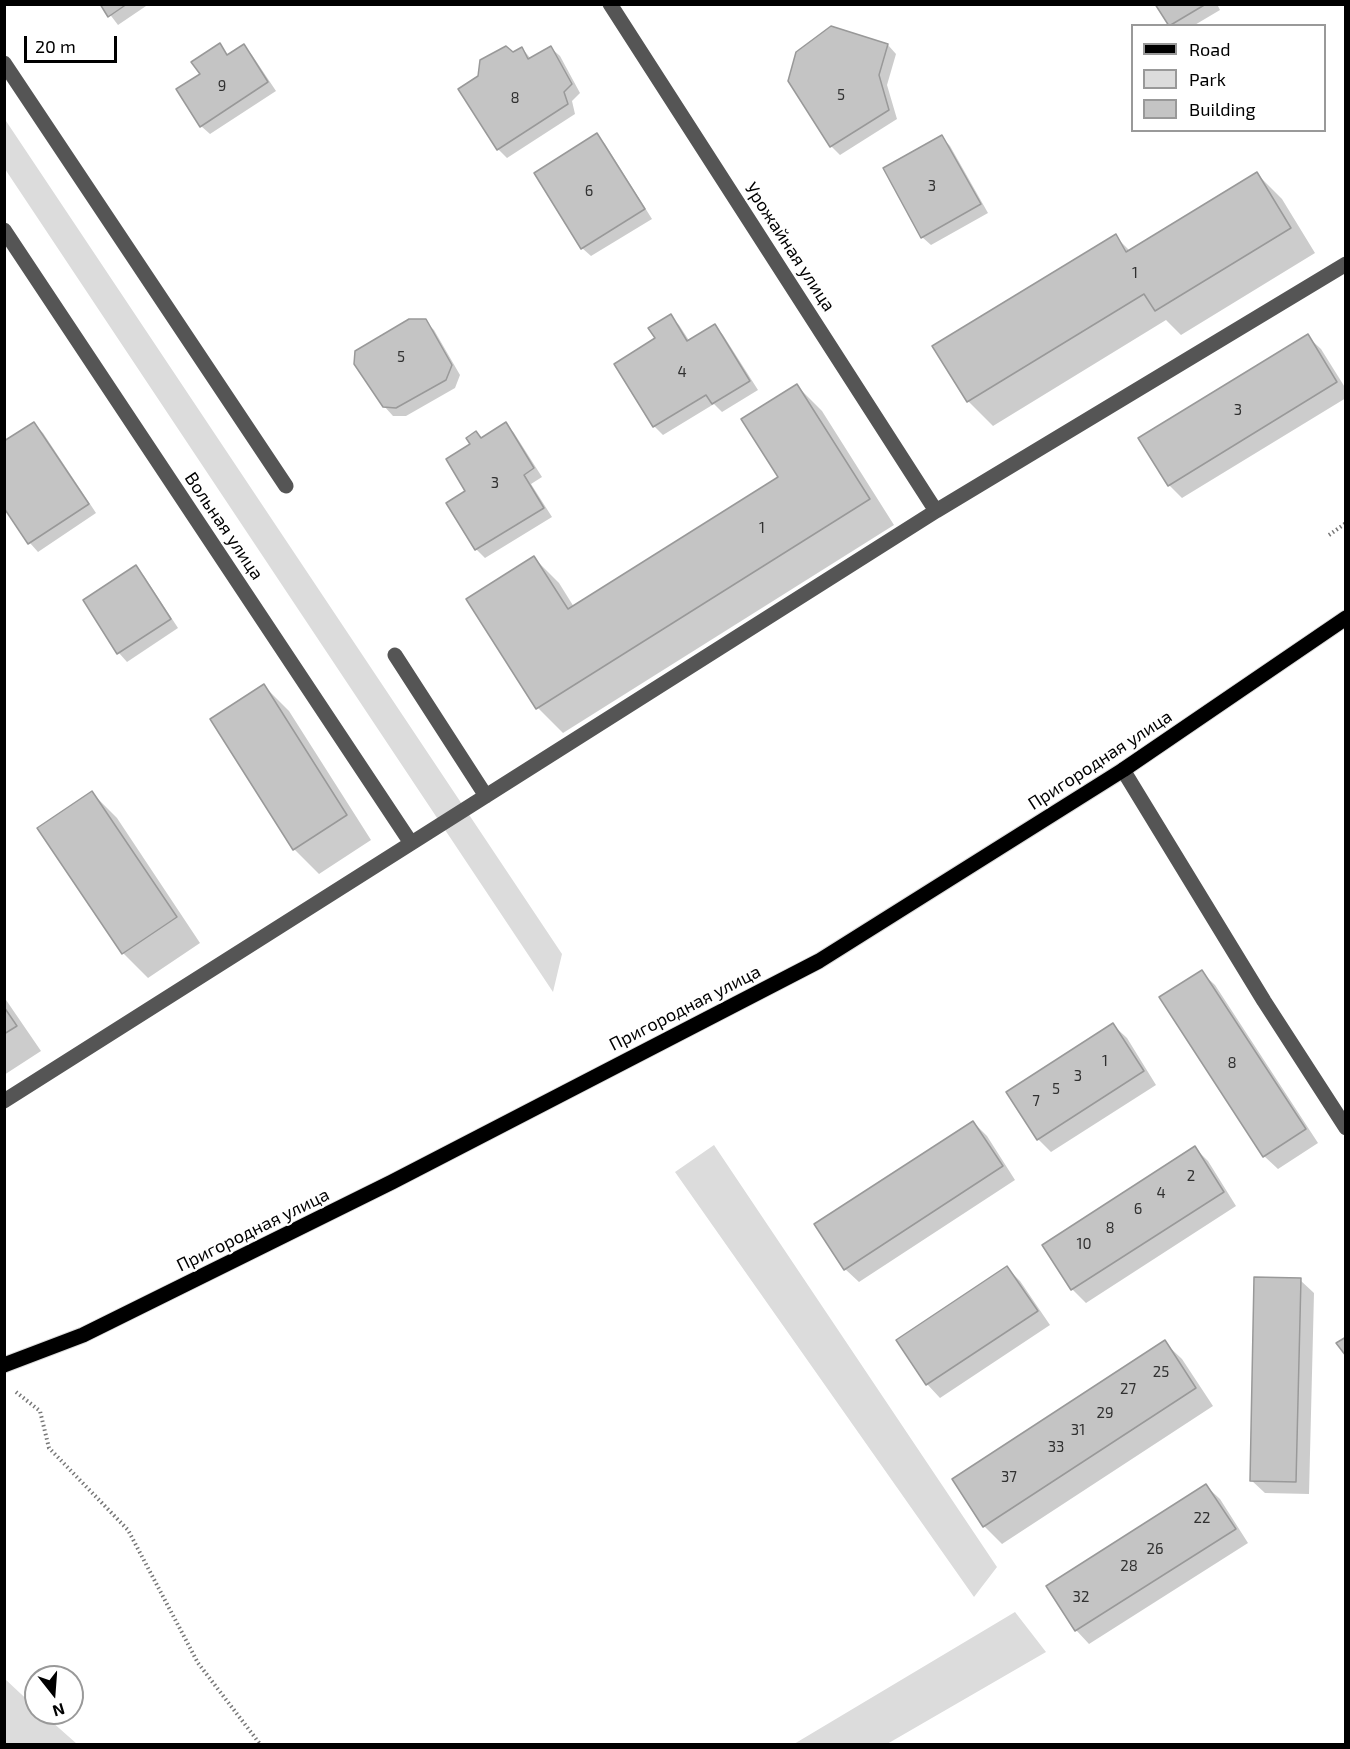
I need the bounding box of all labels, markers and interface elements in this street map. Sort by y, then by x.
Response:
scale bar [27,24,120,62]
legend [1131,24,1326,132]
text: 20 m [35,35,76,57]
text: Road [1189,38,1230,60]
text: Park [1189,68,1226,90]
house number: 9 [218,77,226,95]
house number: 5 [837,86,845,104]
house number: 8 [510,89,520,107]
text: Building [1189,98,1256,120]
house number: 3 [928,177,936,195]
street label: Урожайная улица [740,178,840,316]
house number: 6 [585,182,593,200]
house number: 1 [1132,264,1138,282]
house number: 5 [397,348,405,366]
house number: 4 [677,363,687,381]
house number: 3 [1234,401,1242,419]
street label: Вольная улица [180,468,268,584]
house number: 3 [491,474,499,492]
house number: 1 [759,519,765,537]
street label: Пригородная улица [1024,705,1176,815]
street label: Пригородная улица [606,960,764,1056]
house number: 1 [1102,1052,1108,1070]
house number: 8 [1227,1054,1237,1072]
house number: 3 [1074,1067,1082,1085]
house number: 5 [1052,1080,1060,1098]
house number: 7 [1032,1092,1040,1110]
house number: 2 [1187,1167,1195,1185]
street label: Пригородная улица [173,1184,333,1276]
house number: 4 [1156,1184,1166,1202]
house number: 6 [1134,1200,1142,1218]
house number: 8 [1105,1219,1115,1237]
house number: 10 [1076,1235,1092,1253]
house number: 25 [1153,1363,1169,1381]
house number: 27 [1120,1380,1136,1398]
house number: 29 [1096,1404,1114,1422]
house number: 31 [1071,1421,1085,1439]
house number: 33 [1048,1438,1064,1456]
house number: 37 [1001,1468,1017,1486]
house number: 22 [1194,1509,1210,1527]
house number: 26 [1146,1540,1164,1558]
house number: 28 [1120,1557,1138,1575]
house number: 32 [1073,1588,1089,1606]
north arrow [24,1665,84,1725]
text: N [51,1700,67,1722]

